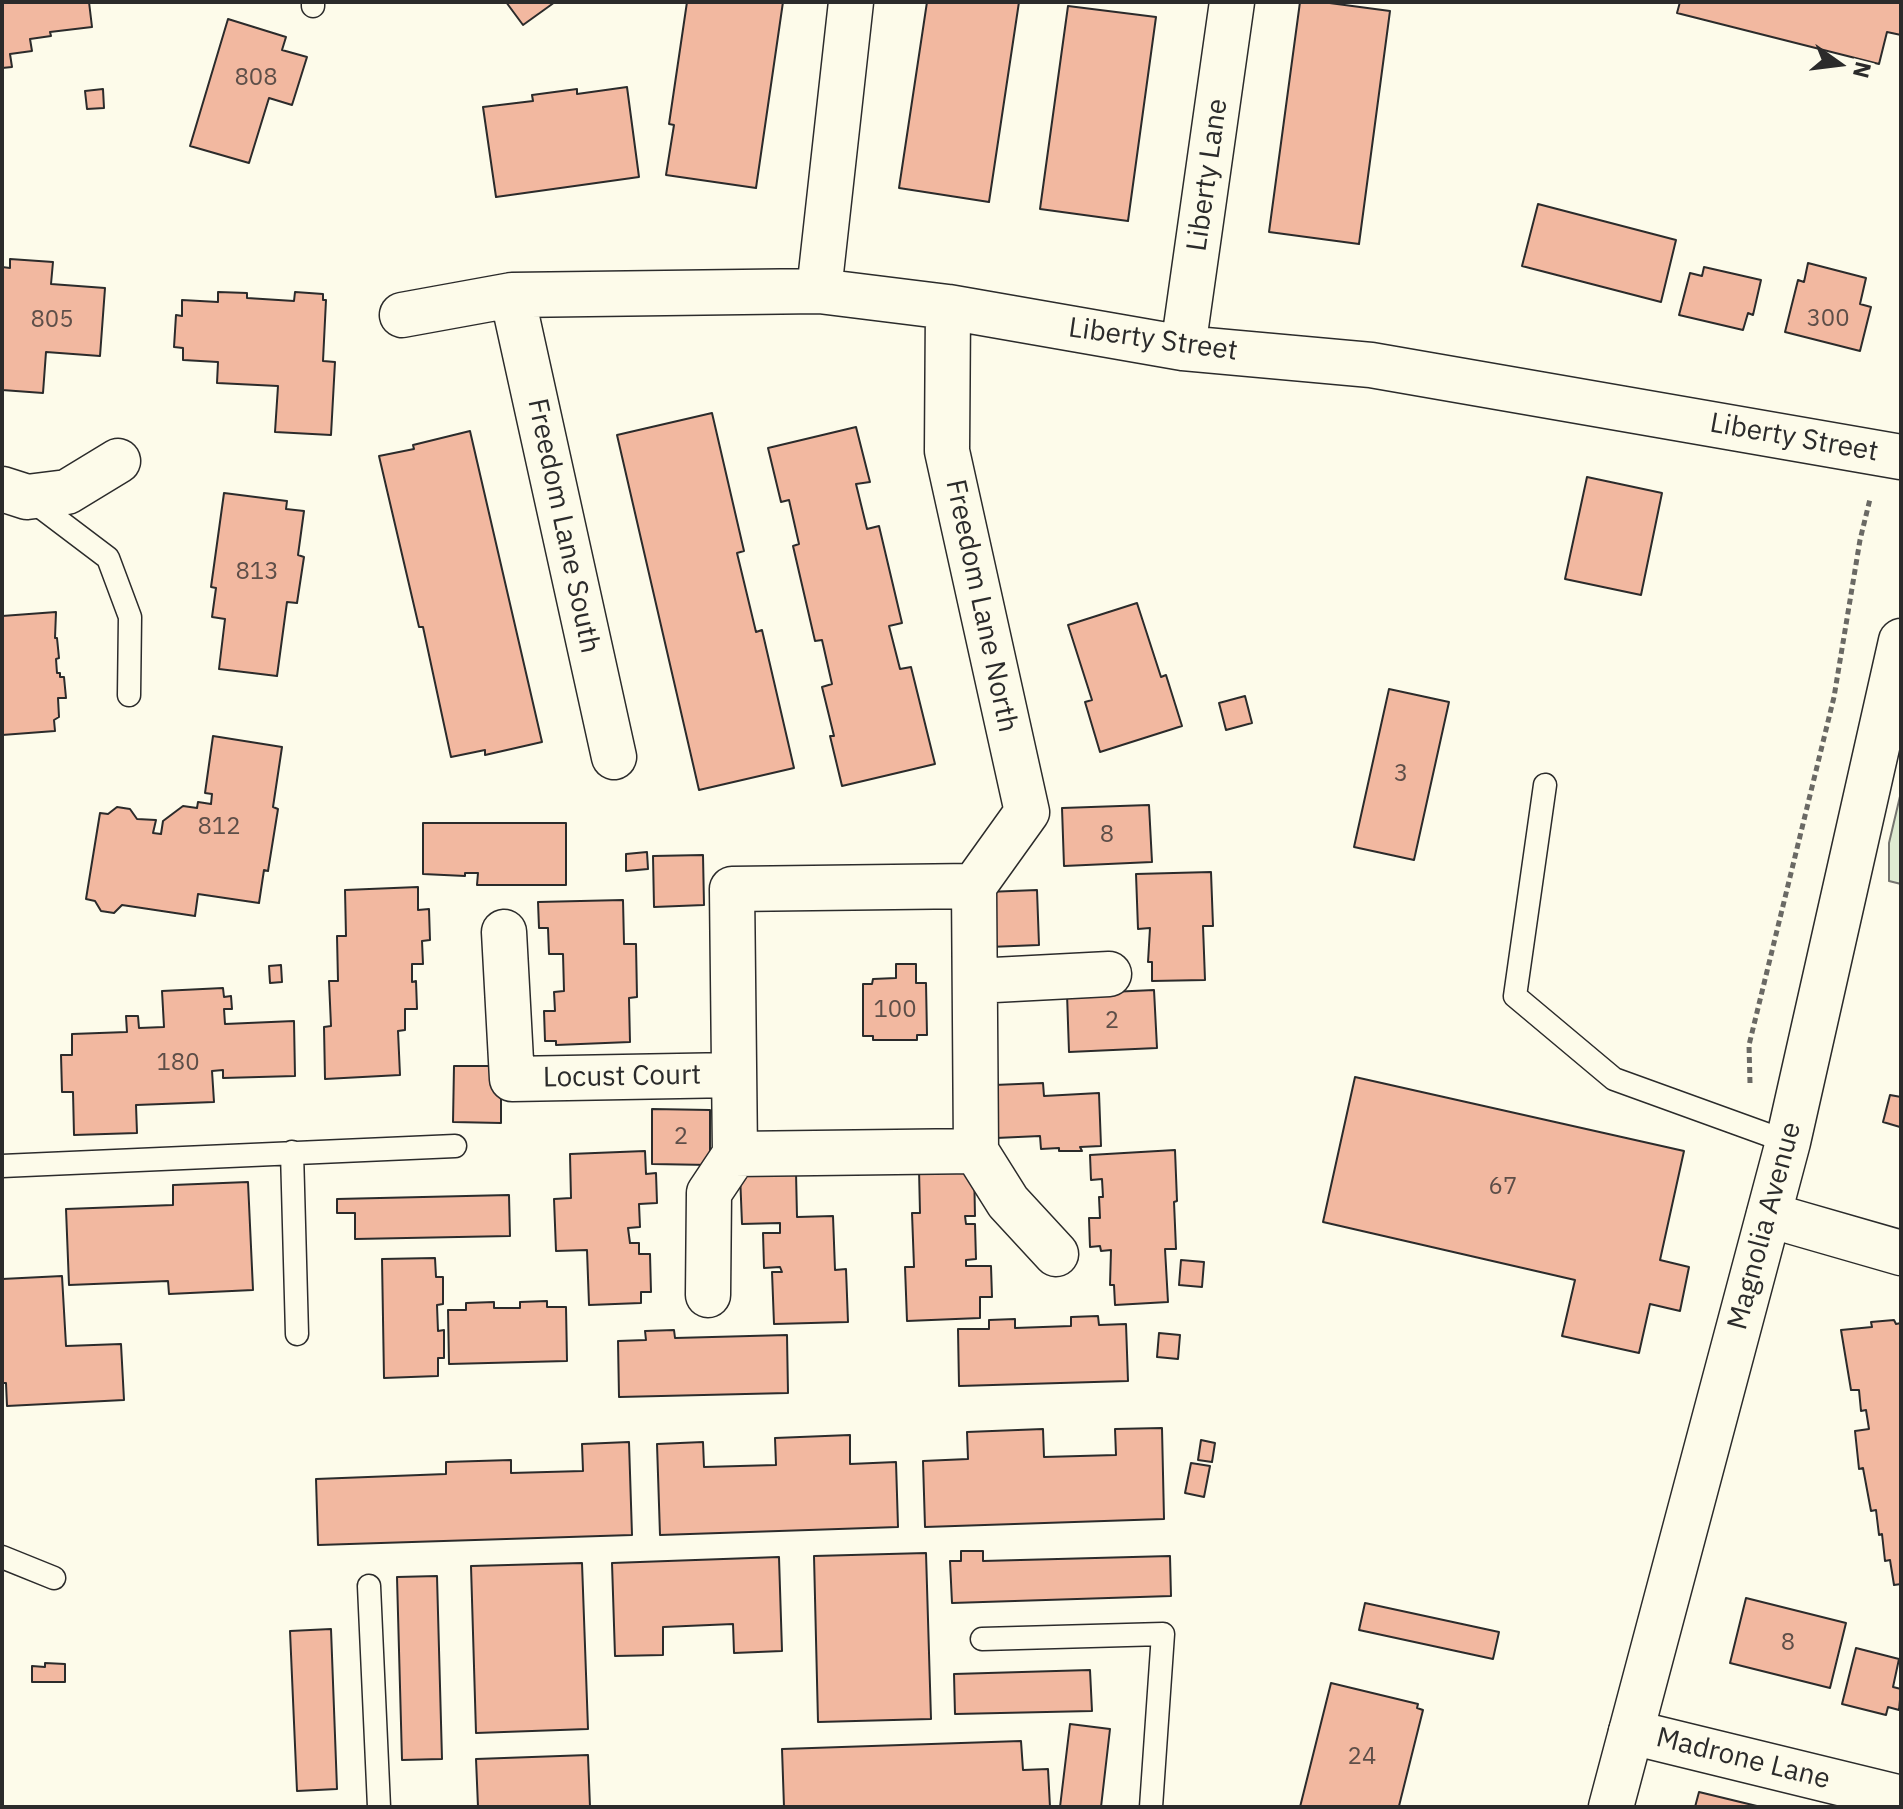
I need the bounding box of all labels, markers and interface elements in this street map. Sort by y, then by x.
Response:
north arrow [1799,24,1879,104]
text: N [1847,59,1879,81]
house number: 808 [234,64,278,92]
street label: Liberty Lane [1181,97,1235,253]
house number: 300 [1806,305,1850,333]
house number: 805 [30,306,74,334]
street label: Liberty Street [1066,312,1240,368]
street label: Freedom Lane South [520,396,606,656]
street label: Liberty Street [1707,407,1881,469]
street label: Freedom Lane North [938,477,1024,735]
house number: 813 [235,558,279,586]
house number: 3 [1394,760,1408,788]
house number: 812 [197,813,241,841]
house number: 8 [1100,821,1114,849]
house number: 100 [873,996,917,1024]
house number: 2 [1105,1007,1119,1035]
house number: 180 [156,1049,200,1077]
street label: Locust Court [542,1059,702,1095]
street label: Magnolia Avenue [1721,1118,1809,1334]
house number: 2 [674,1123,688,1151]
house number: 67 [1489,1173,1517,1201]
house number: 8 [1781,1629,1795,1657]
street label: Madrone Lane [1653,1721,1833,1797]
house number: 24 [1348,1743,1376,1771]

